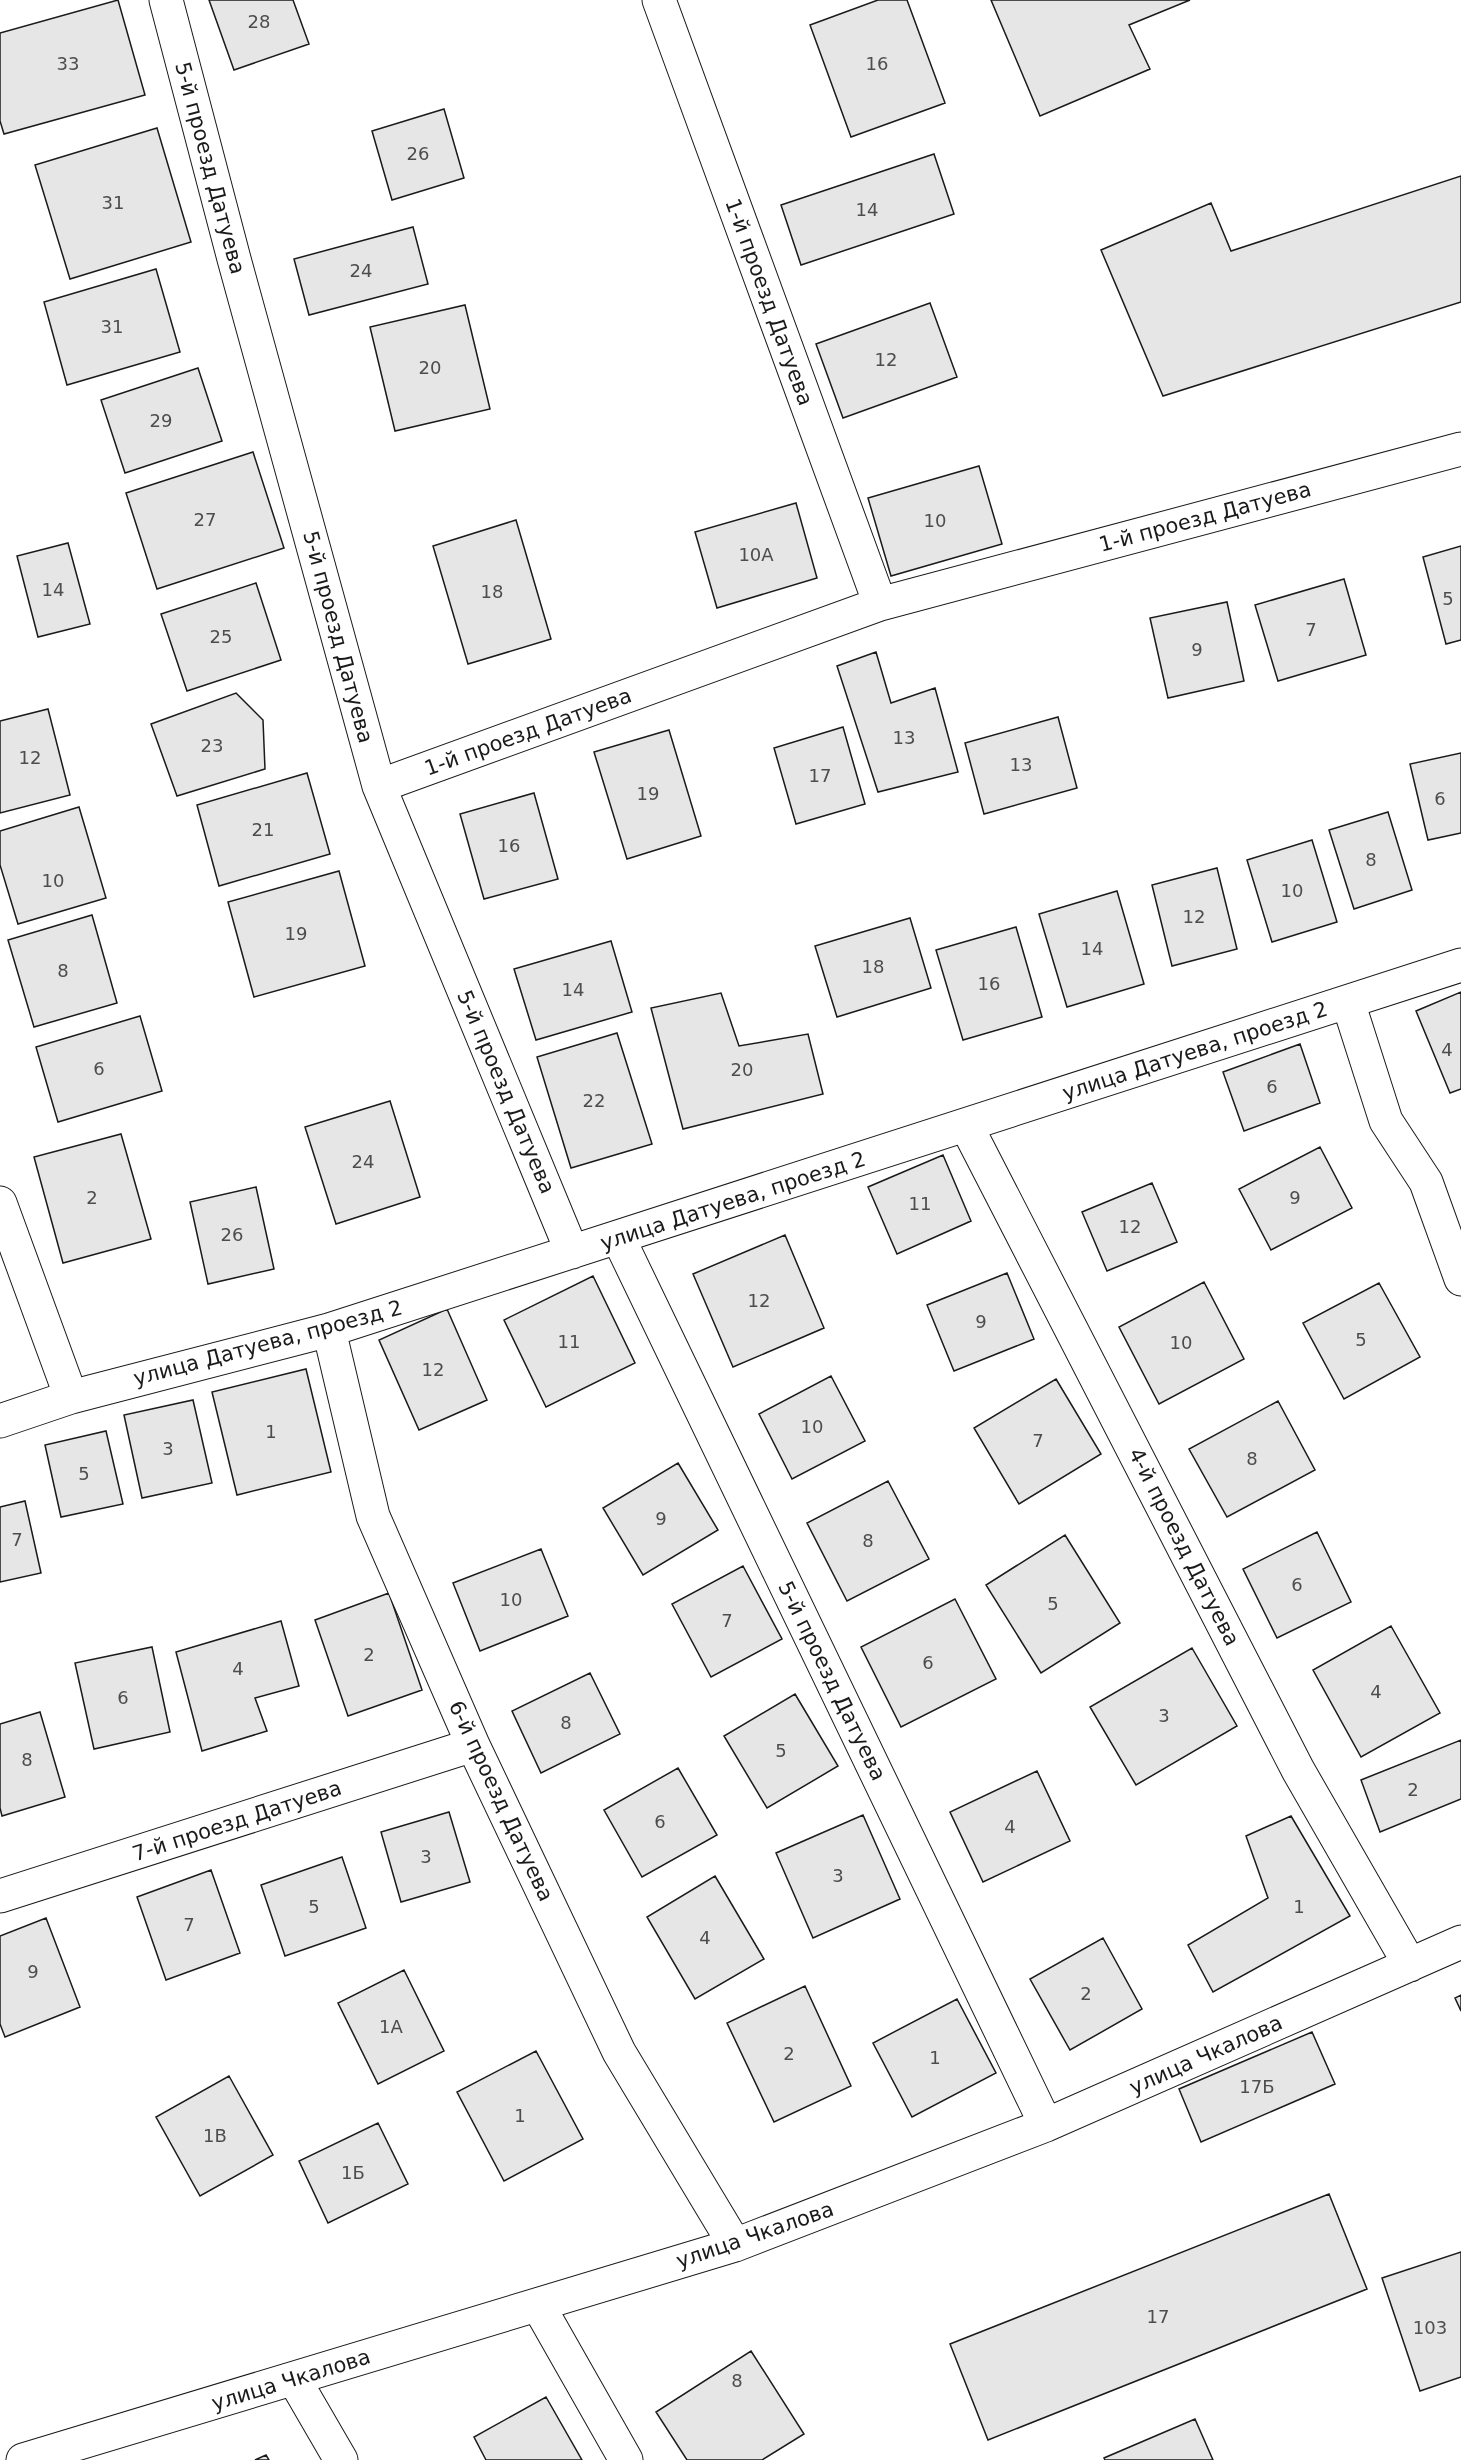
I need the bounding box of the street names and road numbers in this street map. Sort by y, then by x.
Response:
street label: 5-й проезд Датуева [170,59,250,277]
street label: 1-й проезд Датуева [720,195,818,409]
street label: 1-й проезд Датуева [1096,477,1314,557]
street label: 5-й проезд Датуева [298,528,378,746]
street label: 1-й проезд Датуева [421,683,635,781]
street label: 5-й проезд Датуева [452,987,560,1197]
street label: улица Датуева, проезд 2 [1059,997,1331,1105]
street label: улица Датуева, проезд 2 [597,1147,869,1255]
street label: улица Датуева, проезд 2 [131,1296,405,1390]
street label: 4-й проезд Датуева [1124,1444,1244,1650]
street label: 5-й проезд Датуева [773,1577,891,1785]
street label: 6-й проезд Датуева [444,1697,558,1905]
street label: 7-й проезд Датуева [129,1776,345,1866]
street label: улица Чкалова [1126,2011,1286,2099]
street label: улица Чкалова [673,2197,837,2273]
street label: улица Чкалова [209,2344,373,2416]

